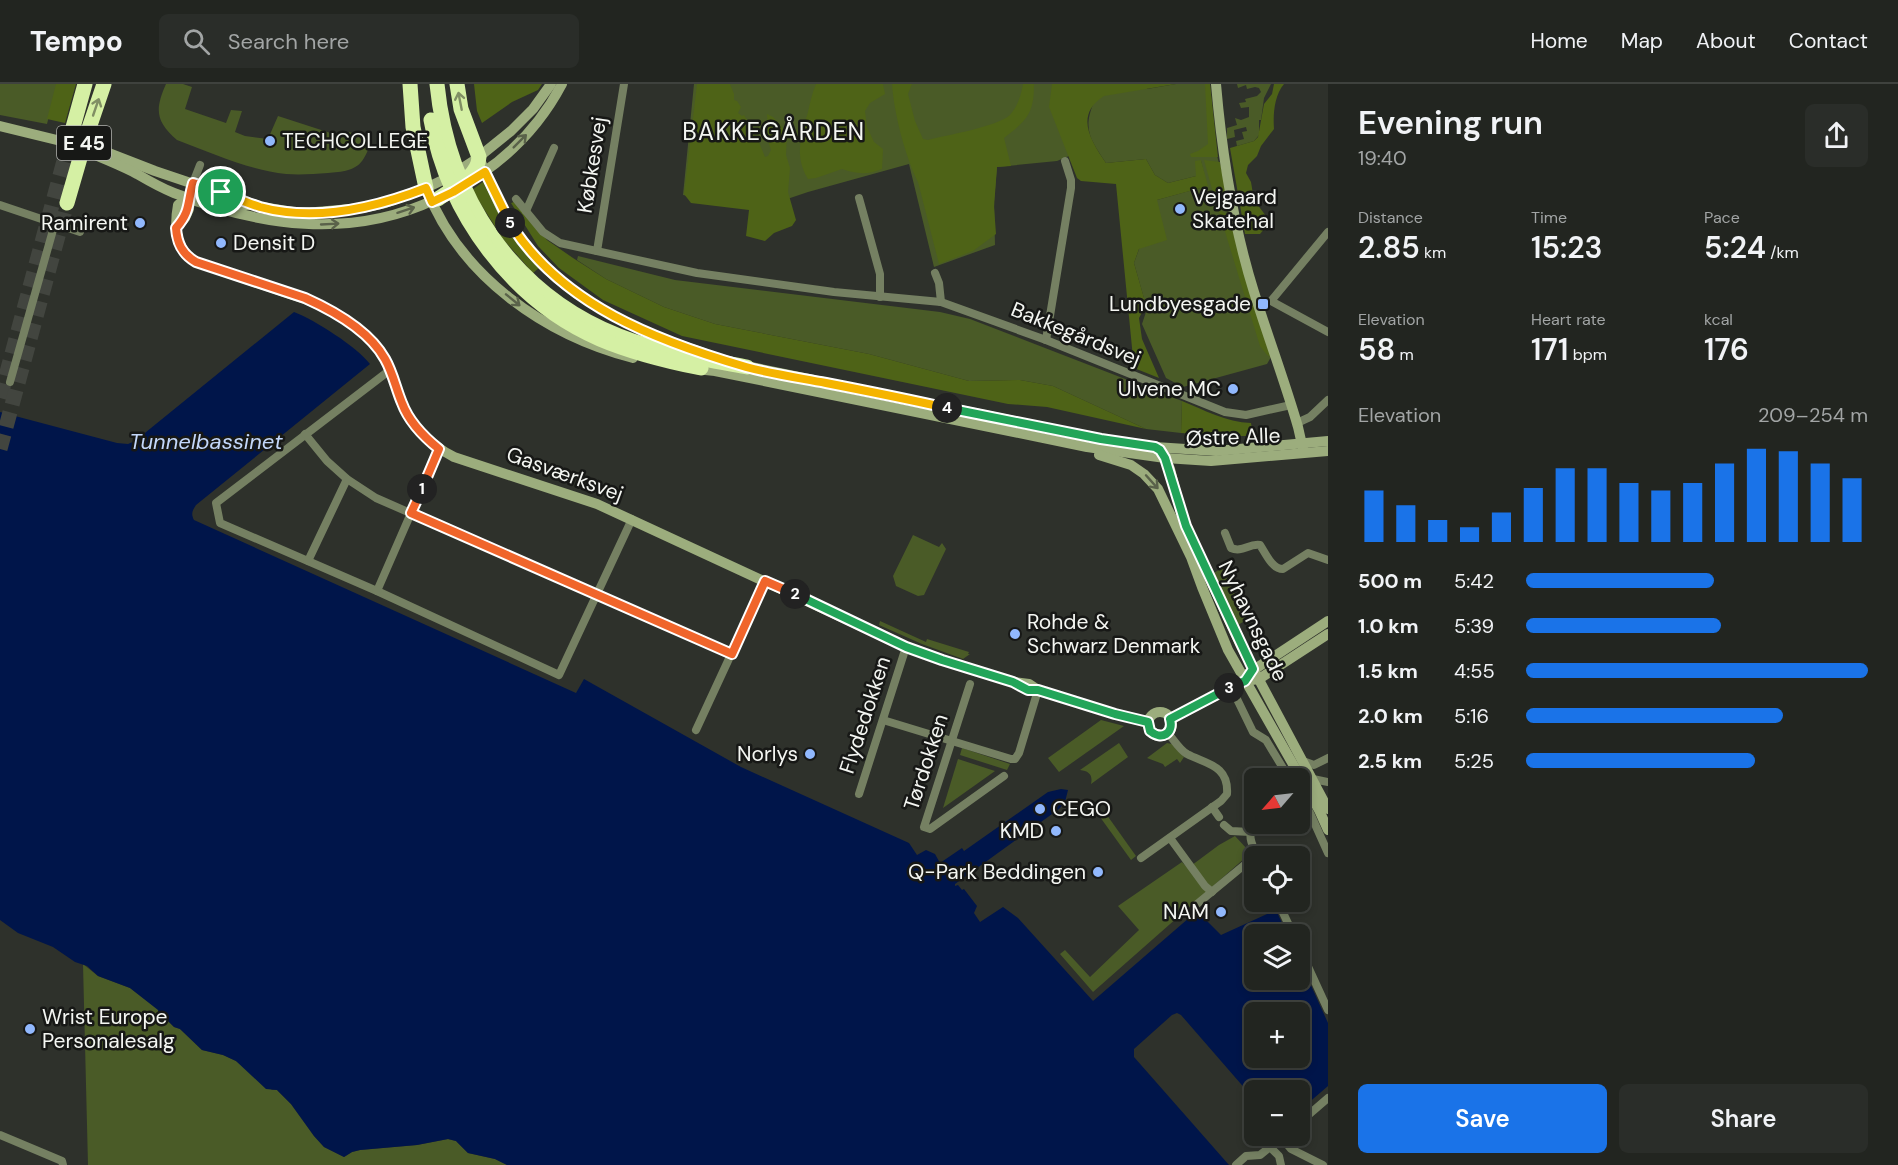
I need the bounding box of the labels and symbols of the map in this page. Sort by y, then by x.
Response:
one-way arrow [454,92,465,111]
one-way arrow [91,98,102,117]
street label: Købkesvej [571,115,613,215]
district label: BAKKEGÅRDEN [682,116,866,147]
road number: E 45 [57,126,111,160]
place label: TECHCOLLEGE [282,127,428,155]
marker: TECHCOLLEGE [263,134,277,148]
one-way arrow [512,134,527,149]
pin [195,166,246,217]
place label: Vejgaard Skatehal [1192,183,1277,235]
marker: Vejgaard Skatehal [1173,202,1187,216]
one-way arrow [396,204,415,215]
pin: 5 [495,208,525,238]
place label: Ramirent [41,209,128,237]
marker: Ramirent [133,216,147,230]
one-way arrow [319,219,339,230]
place label: Densit D [233,229,315,257]
marker: Densit D [214,236,228,250]
place label: Lundbyesgade [1109,290,1251,318]
one-way arrow [505,293,521,306]
street label: Bakkegårdsvej [1007,295,1145,373]
marker: Lundbyesgade [1256,297,1270,311]
place label: Ulvene MC [1118,375,1221,403]
marker: Ulvene MC [1226,382,1240,396]
pin: 4 [932,393,962,423]
street label: Østre Alle [1185,421,1281,453]
water label: Tunnelbassinet [129,427,283,456]
street label: Gasværksvej [503,440,627,508]
pin: 1 [407,474,437,504]
one-way arrow [1145,474,1159,489]
street label: Nyhavnsgade [1212,556,1294,686]
pin: 2 [780,579,810,609]
place label: Rohde & Schwarz Denmark [1027,608,1201,660]
marker: Rohde & Schwarz Denmark [1008,627,1022,641]
street label: Flydedokken [833,653,897,777]
pin: 3 [1214,673,1244,703]
street label: Tørdokken [897,710,955,814]
place label: Norlys [737,740,798,768]
marker: Norlys [803,747,817,761]
north arrow [1244,768,1310,834]
place label: CEGO [1052,795,1111,823]
marker: CEGO [1033,802,1047,816]
place label: KMD [1000,817,1044,845]
marker: KMD [1049,824,1063,838]
place label: Q-Park Beddingen [908,858,1086,886]
marker: Q-Park Beddingen [1091,865,1105,879]
place label: NAM [1163,898,1209,926]
marker: NAM [1214,905,1228,919]
place label: Wrist Europe Personalesalg [42,1003,175,1055]
marker: Wrist Europe Personalesalg [23,1022,37,1036]

